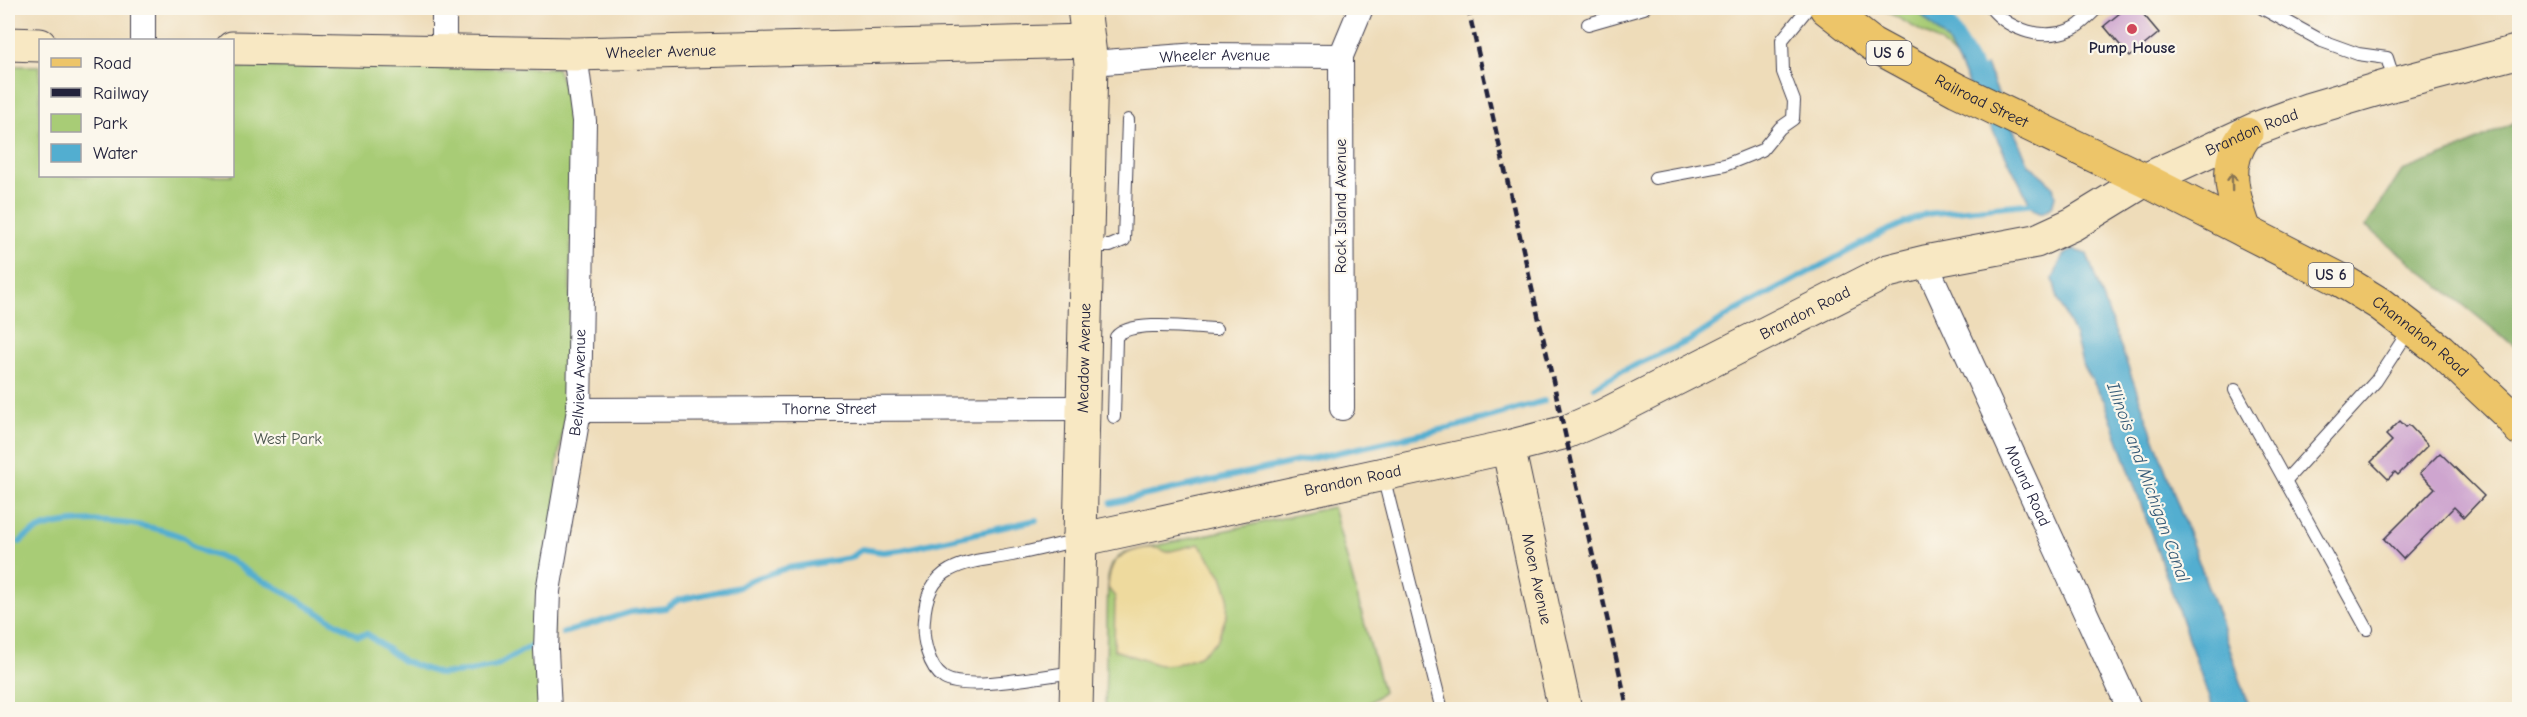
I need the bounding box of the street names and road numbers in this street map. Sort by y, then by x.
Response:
street label: Wheeler Avenue [605,41,716,62]
road number: US 6 [1866,41,1912,65]
street label: Wheeler Avenue [1159,46,1270,67]
street label: Railroad Street [1932,71,2031,132]
street label: Brandon Road [2203,105,2300,160]
street label: Rock Island Avenue [1332,139,1350,273]
road number: US 6 [2308,263,2354,287]
street label: Brandon Road [1757,283,1853,344]
street label: Channahon Road [2369,292,2472,381]
street label: Meadow Avenue [1074,303,1094,413]
street label: Bellview Avenue [566,329,589,437]
street label: Thorne Street [782,400,877,418]
street label: Mound Road [2001,442,2054,529]
street label: Brandon Road [1302,461,1403,500]
street label: Moen Avenue [1518,532,1555,626]

